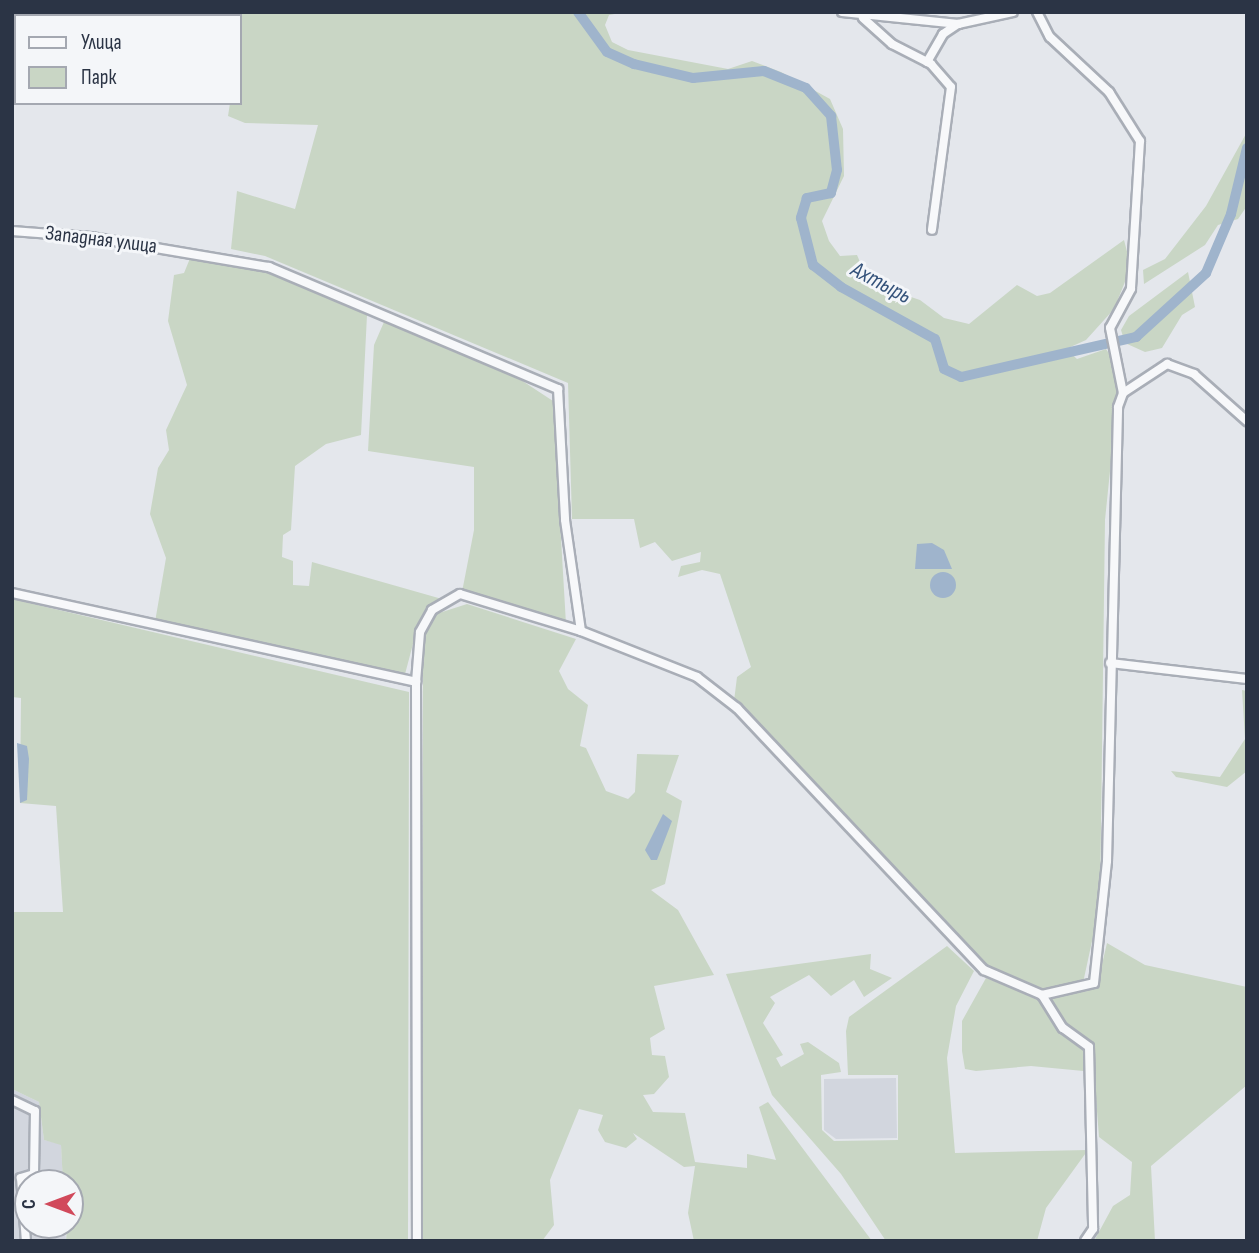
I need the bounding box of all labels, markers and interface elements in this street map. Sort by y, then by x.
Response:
legend [14,14,242,105]
text: Улица [81,30,122,55]
text: Парк [81,65,116,90]
street label: Западная улица [44,221,158,259]
water label: Ахтырь [846,256,916,310]
north arrow [14,1169,84,1239]
text: С [18,1199,41,1209]

